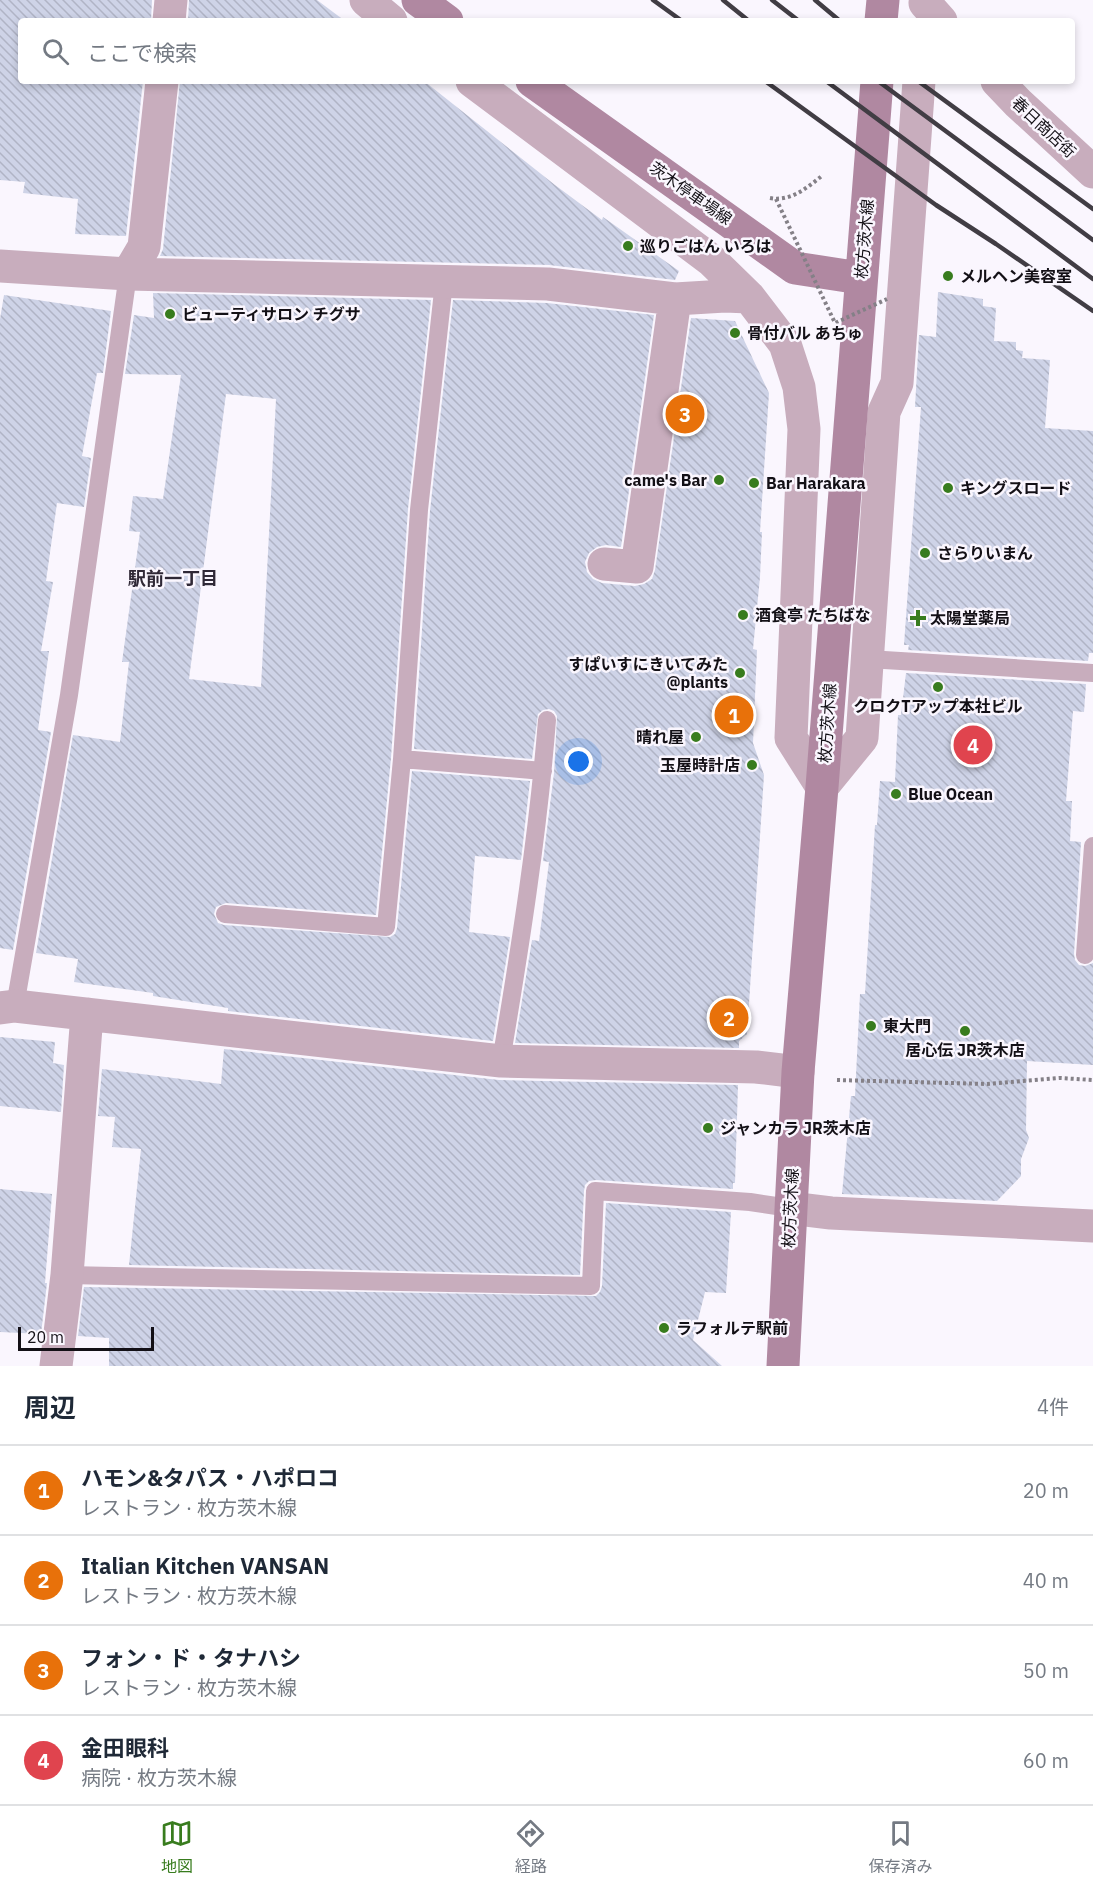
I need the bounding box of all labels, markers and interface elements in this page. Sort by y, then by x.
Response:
search box [18,18,1075,84]
icon: search [39,35,72,68]
text: ここで検索 [87,38,197,67]
street label: 春日商店街 [1008,92,1080,162]
street label: 茨木停車場線 [646,157,736,229]
street label: 枚方茨木線 [851,198,877,280]
place label: 巡りごはん いろは [640,236,772,256]
marker: 巡りごはん いろは [621,239,635,253]
place label: メルヘン美容室 [960,266,1072,286]
marker: メルヘン美容室 [941,269,955,283]
place label: ビューティサロン チグサ [182,304,361,324]
marker: ビューティサロン チグサ [163,307,177,321]
place label: 骨付バル あちゅ [747,323,863,343]
marker: 骨付バル あちゅ [728,326,742,340]
pin: 3 [666,392,704,436]
place label: came's Bar [624,470,708,490]
marker: came's Bar [712,473,726,487]
place label: Bar Harakara [766,473,866,493]
marker: Bar Harakara [747,476,761,490]
place label: キングスロード [960,478,1072,498]
marker: キングスロード [941,481,955,495]
place label: さらりいまん [937,543,1033,563]
marker: さらりいまん [918,546,932,560]
district label: 駅前一丁目 [128,567,218,590]
place label: 酒食亭 たちばな [755,605,871,625]
marker: 酒食亭 たちばな [736,608,750,622]
place label: 太陽堂薬局 [930,608,1010,628]
marker: 太陽堂薬局 [911,611,925,625]
place label: すぱいすにきいてみた @plants [568,654,728,692]
marker: すぱいすにきいてみた @plants [733,666,747,680]
marker: クロクTアップ本社ビル [931,680,945,694]
street label: 枚方茨木線 [814,682,840,764]
pin: 1 [714,692,754,738]
place label: クロクTアップ本社ビル [853,696,1023,716]
pin: 4 [954,722,992,768]
place label: 晴れ屋 [636,727,684,747]
marker: 晴れ屋 [689,730,703,744]
your location [564,747,593,776]
place label: 玉屋時計店 [660,755,740,775]
marker: 玉屋時計店 [745,758,759,772]
place label: Blue Ocean [908,784,993,804]
marker: Blue Ocean [889,787,903,801]
pin: 2 [710,996,748,1040]
place label: 東大門 [883,1016,931,1036]
marker: 東大門 [864,1019,878,1033]
marker: 居心伝 JR茨木店 [958,1024,972,1038]
place label: 居心伝 JR茨木店 [905,1040,1025,1060]
place label: ジャンカラ JR茨木店 [720,1118,871,1138]
marker: ジャンカラ JR茨木店 [701,1121,715,1135]
street label: 枚方茨木線 [778,1168,802,1248]
place label: ラフォルテ駅前 [676,1318,788,1338]
marker: ラフォルテ駅前 [657,1321,671,1335]
scale bar [18,1324,154,1352]
text: 20 m [27,1327,64,1347]
text: 周辺 [24,1390,76,1424]
text: 4件 [1037,1393,1069,1420]
text: ハモン&タパス・ハポロコ [81,1463,339,1492]
text: 1 [38,1477,50,1504]
text: 20 m [1023,1477,1069,1504]
text: レストラン · 枚方茨木線 [81,1494,297,1521]
text: Italian Kitchen VANSAN [81,1551,329,1580]
text: 2 [38,1567,50,1594]
text: 40 m [1023,1567,1069,1594]
text: レストラン · 枚方茨木線 [81,1582,297,1609]
text: フォン・ド・タナハシ [81,1643,301,1672]
text: 3 [38,1657,50,1684]
text: 50 m [1023,1657,1069,1684]
text: レストラン · 枚方茨木線 [81,1674,297,1701]
text: 金田眼科 [81,1733,169,1762]
text: 4 [38,1747,50,1774]
text: 60 m [1023,1747,1069,1774]
text: 病院 · 枚方茨木線 [81,1764,237,1791]
tab: 地図 [160,1817,193,1877]
tab: 経路 [514,1817,547,1877]
tab: 保存済み [868,1817,932,1877]

